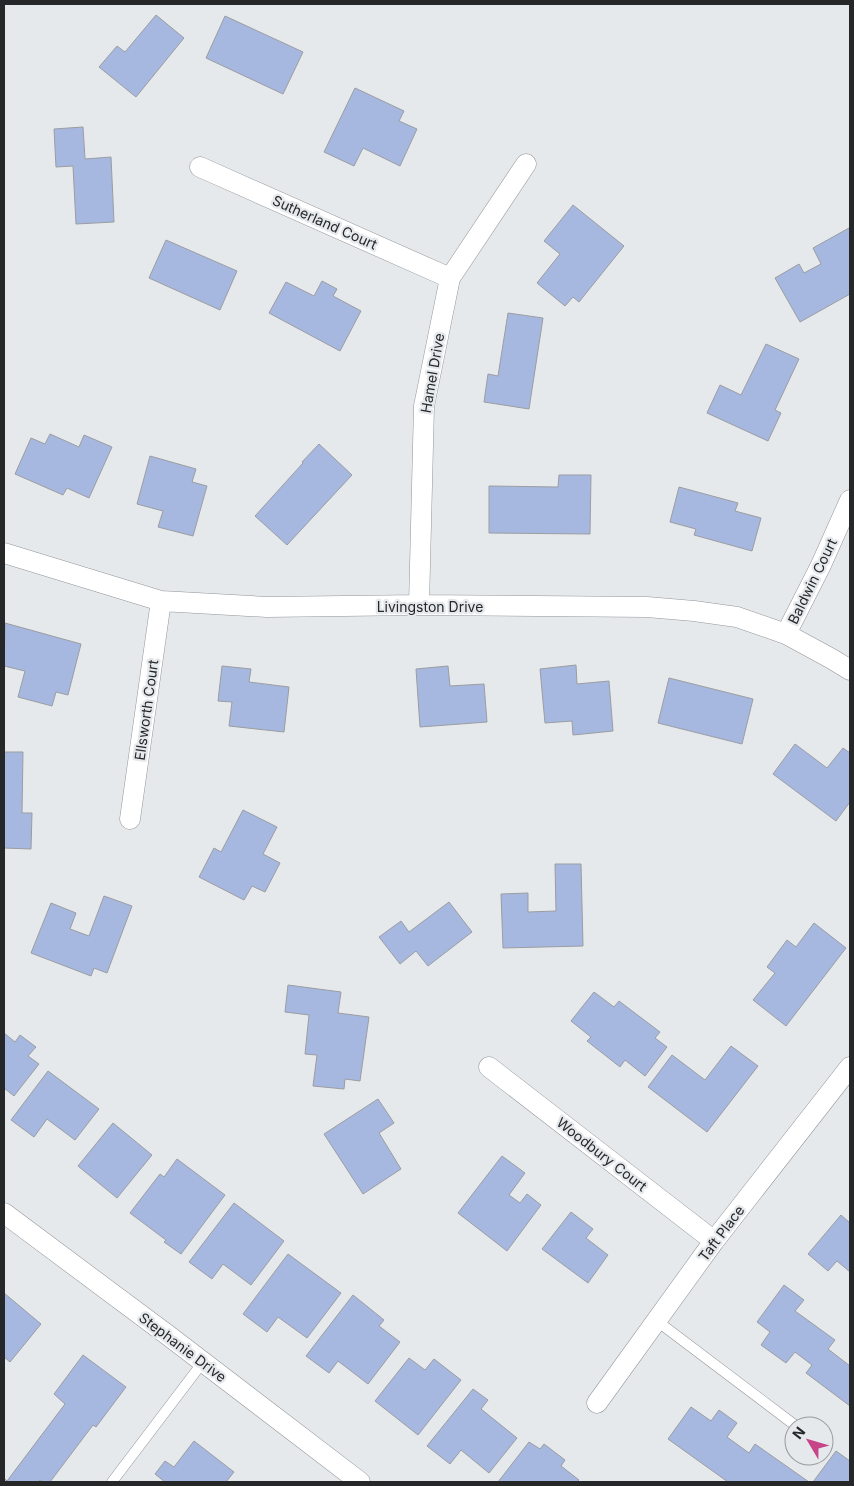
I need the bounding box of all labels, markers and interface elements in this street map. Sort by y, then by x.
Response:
street label: Sutherland Court [270,191,380,253]
street label: Hamel Drive [417,332,447,414]
street label: Baldwin Court [784,535,840,627]
street label: Livingston Drive [377,598,483,615]
street label: Ellsworth Court [131,658,162,761]
street label: Woodbury Court [554,1114,651,1195]
street label: Taft Place [695,1202,747,1264]
street label: Stephanie Drive [136,1309,230,1385]
north arrow [784,1416,834,1466]
text: N [788,1423,808,1442]

